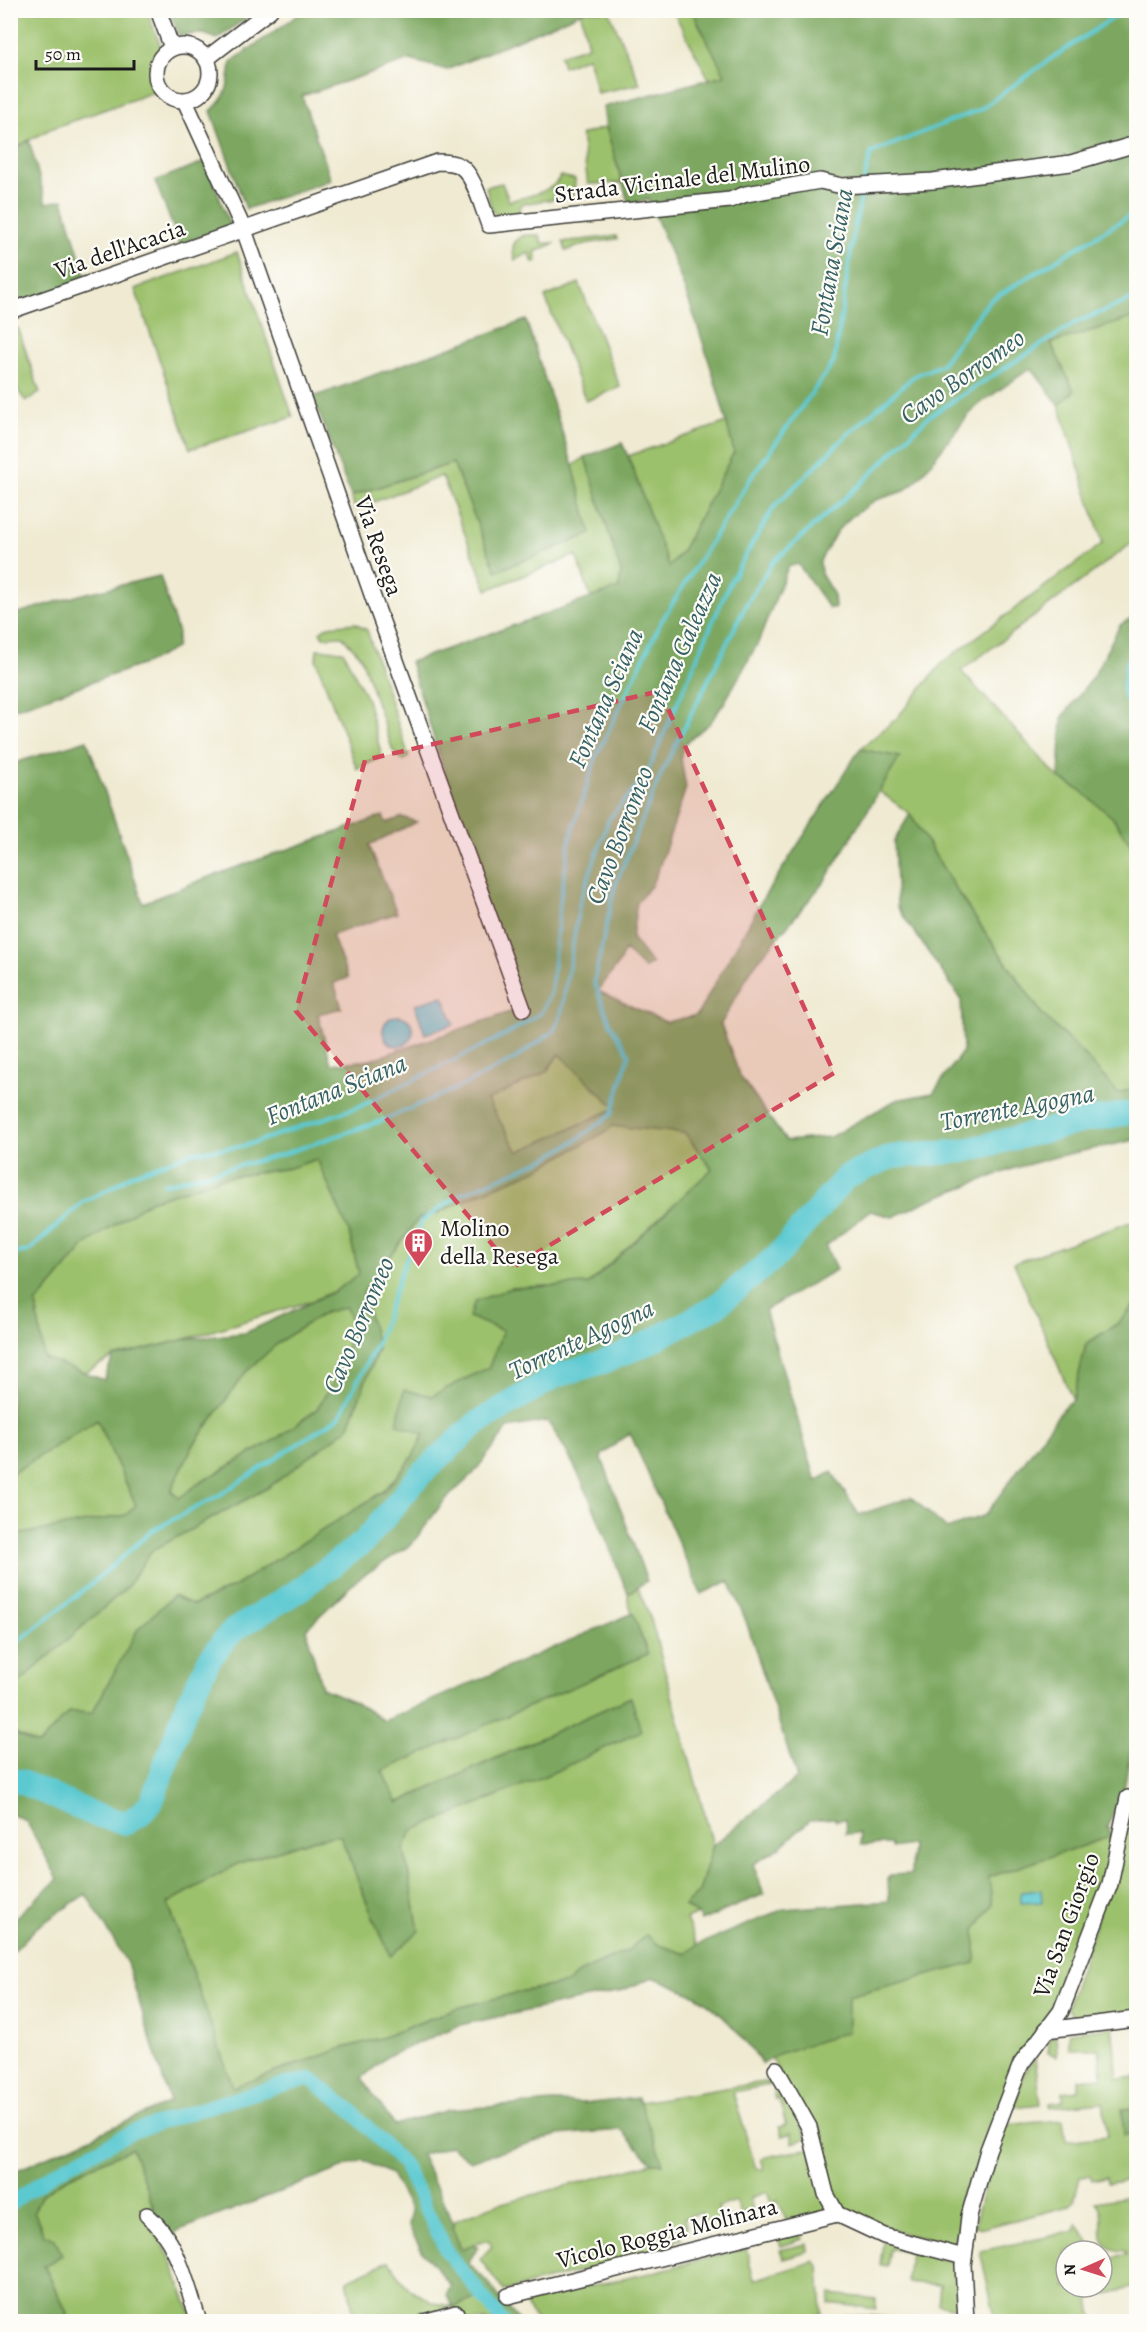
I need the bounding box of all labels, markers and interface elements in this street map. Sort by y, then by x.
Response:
scale bar [36,33,134,71]
text: 50 m [45,42,81,66]
street label: Strada Vicinale del Mulino [552,147,812,211]
water label: Fontana Sciana [801,186,862,338]
street label: Via dell'Acacia [49,211,190,287]
water label: Cavo Borromeo [893,320,1032,432]
street label: Via Resega [347,491,411,601]
water label: Fontana Galeazza [628,566,730,738]
water label: Fontana Sciana [559,623,652,773]
water label: Cavo Borromeo [577,761,662,909]
water label: Fontana Sciana [261,1045,412,1134]
water label: Torrente Agogna [937,1075,1097,1140]
place label: Molino della Resega [440,1212,560,1272]
building icon: Molino della Resega [403,1226,435,1268]
water label: Cavo Borromeo [314,1252,403,1399]
water label: Torrente Agogna [503,1291,659,1388]
street label: Via San Giorgio [1025,1848,1107,2003]
street label: Vicolo Roggia Molinara [552,2190,781,2276]
north arrow [1054,2239,1114,2299]
text: N [1059,2263,1081,2276]

